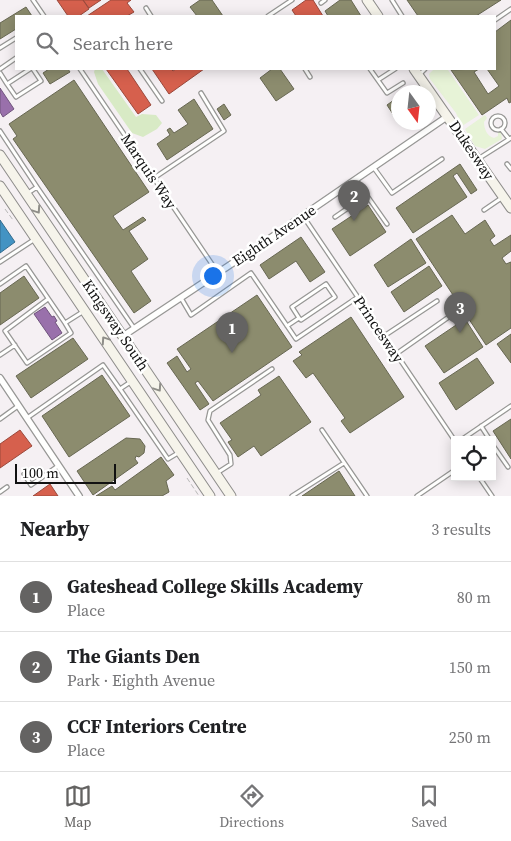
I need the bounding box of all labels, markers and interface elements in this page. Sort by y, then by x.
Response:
search box [15,15,496,70]
icon: search [33,29,61,57]
text: Search here [73,30,173,56]
north arrow [391,85,436,130]
street label: Dukesway [444,116,500,184]
street label: Marquis Way [116,129,182,213]
pin: 2 [338,180,370,221]
street label: Eighth Avenue [228,199,320,271]
one-way arrow [31,204,40,214]
your location [200,263,226,289]
street label: Kingsway South [78,275,154,375]
street label: Princesway [349,291,409,367]
pin: 3 [444,292,476,333]
pin: 1 [216,312,248,353]
one-way arrow [101,336,111,345]
one-way arrow [152,382,161,392]
map controls [451,436,496,481]
button: locate [451,436,496,481]
scale bar [15,461,116,484]
text: 100 m [22,463,59,483]
text: Nearby [20,514,90,543]
text: 3 results [431,518,491,540]
text: Gateshead College Skills Academy [67,573,363,599]
text: 1 [32,586,40,608]
text: 80 m [457,586,491,608]
text: Place [67,599,105,621]
text: The Giants Den [67,643,200,669]
text: 2 [32,656,40,678]
text: 150 m [449,656,491,678]
text: Park · Eighth Avenue [67,669,215,691]
text: CCF Interiors Centre [67,713,247,739]
text: 3 [32,726,40,748]
text: 250 m [449,726,491,748]
text: Place [67,739,105,761]
tab: Map [64,782,92,832]
tab: Directions [219,782,284,832]
tab: Saved [411,782,447,832]

